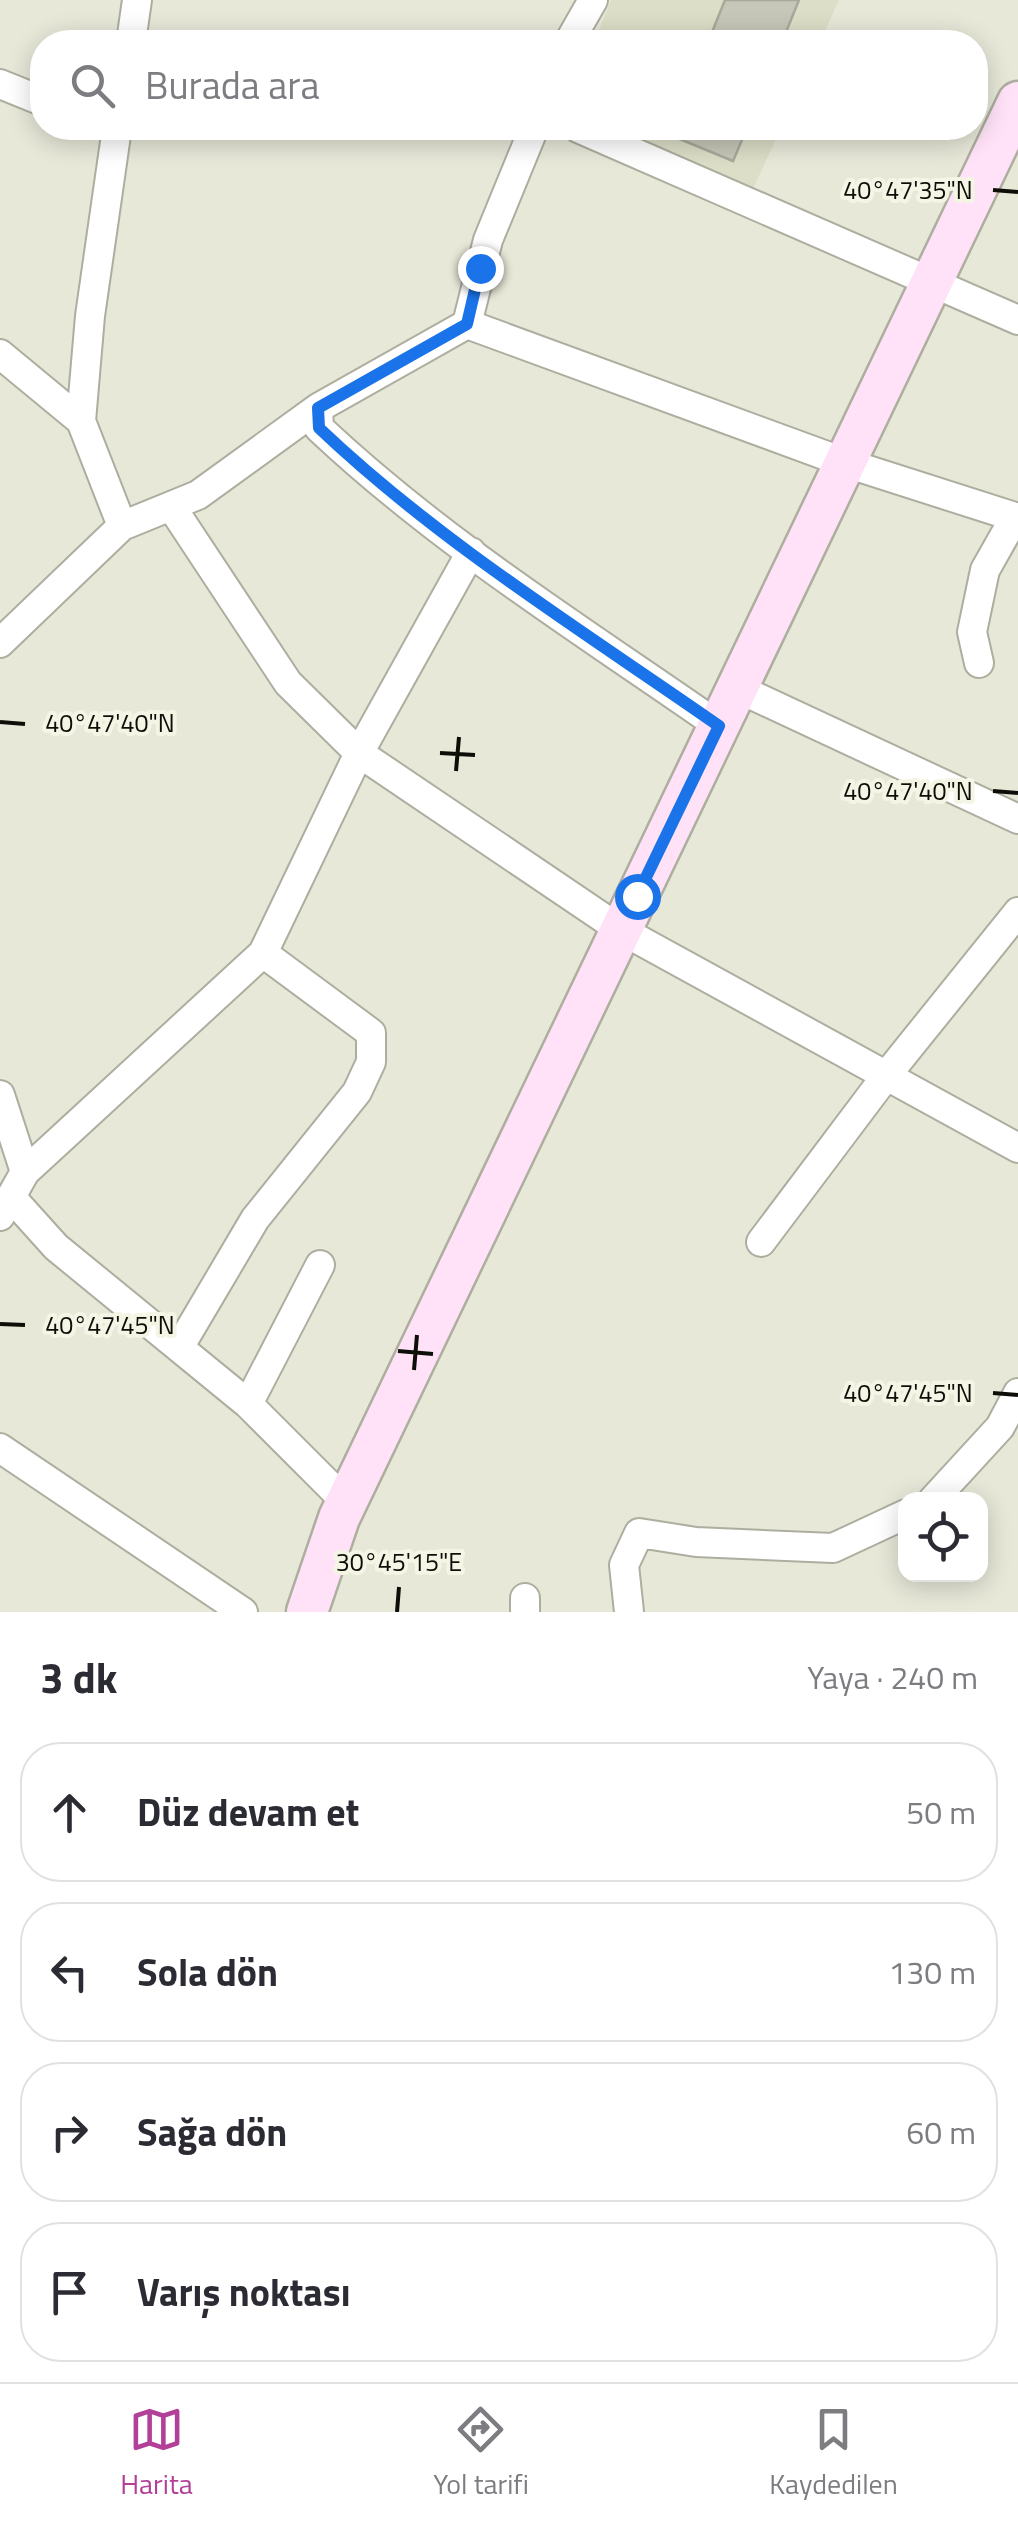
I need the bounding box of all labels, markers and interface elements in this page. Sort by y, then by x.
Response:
search box [30,30,988,140]
text: Burada ara [145,56,320,114]
icon: search [65,58,120,113]
text: 40°47'35"N [843,171,973,209]
route end [458,246,504,292]
text: 40°47'40"N [45,704,175,742]
text: 40°47'40"N [843,772,973,810]
route start [615,874,661,920]
text: 40°47'45"N [45,1306,175,1344]
text: 40°47'45"N [843,1374,973,1412]
map controls [898,1492,988,1582]
button: locate [898,1492,988,1582]
text: 30°45'15"E [336,1543,462,1581]
text: 3 dk [40,1645,117,1709]
text: Yaya · 240 m [807,1653,978,1701]
text: Düz devam et [137,1783,359,1841]
icon: ahead [42,1785,97,1840]
text: 50 m [906,1788,976,1836]
text: Sola dön [137,1943,278,2001]
icon: left [42,1945,97,2000]
text: 130 m [888,1948,976,1996]
text: Sağa dön [137,2103,287,2161]
icon: right [42,2105,97,2160]
text: 60 m [906,2108,976,2156]
text: Varış noktası [137,2263,351,2321]
icon: arrive [42,2265,97,2320]
tab: Harita [120,2402,193,2505]
tab: Yol tarifi [433,2402,529,2505]
tab: Kaydedilen [769,2402,898,2505]

